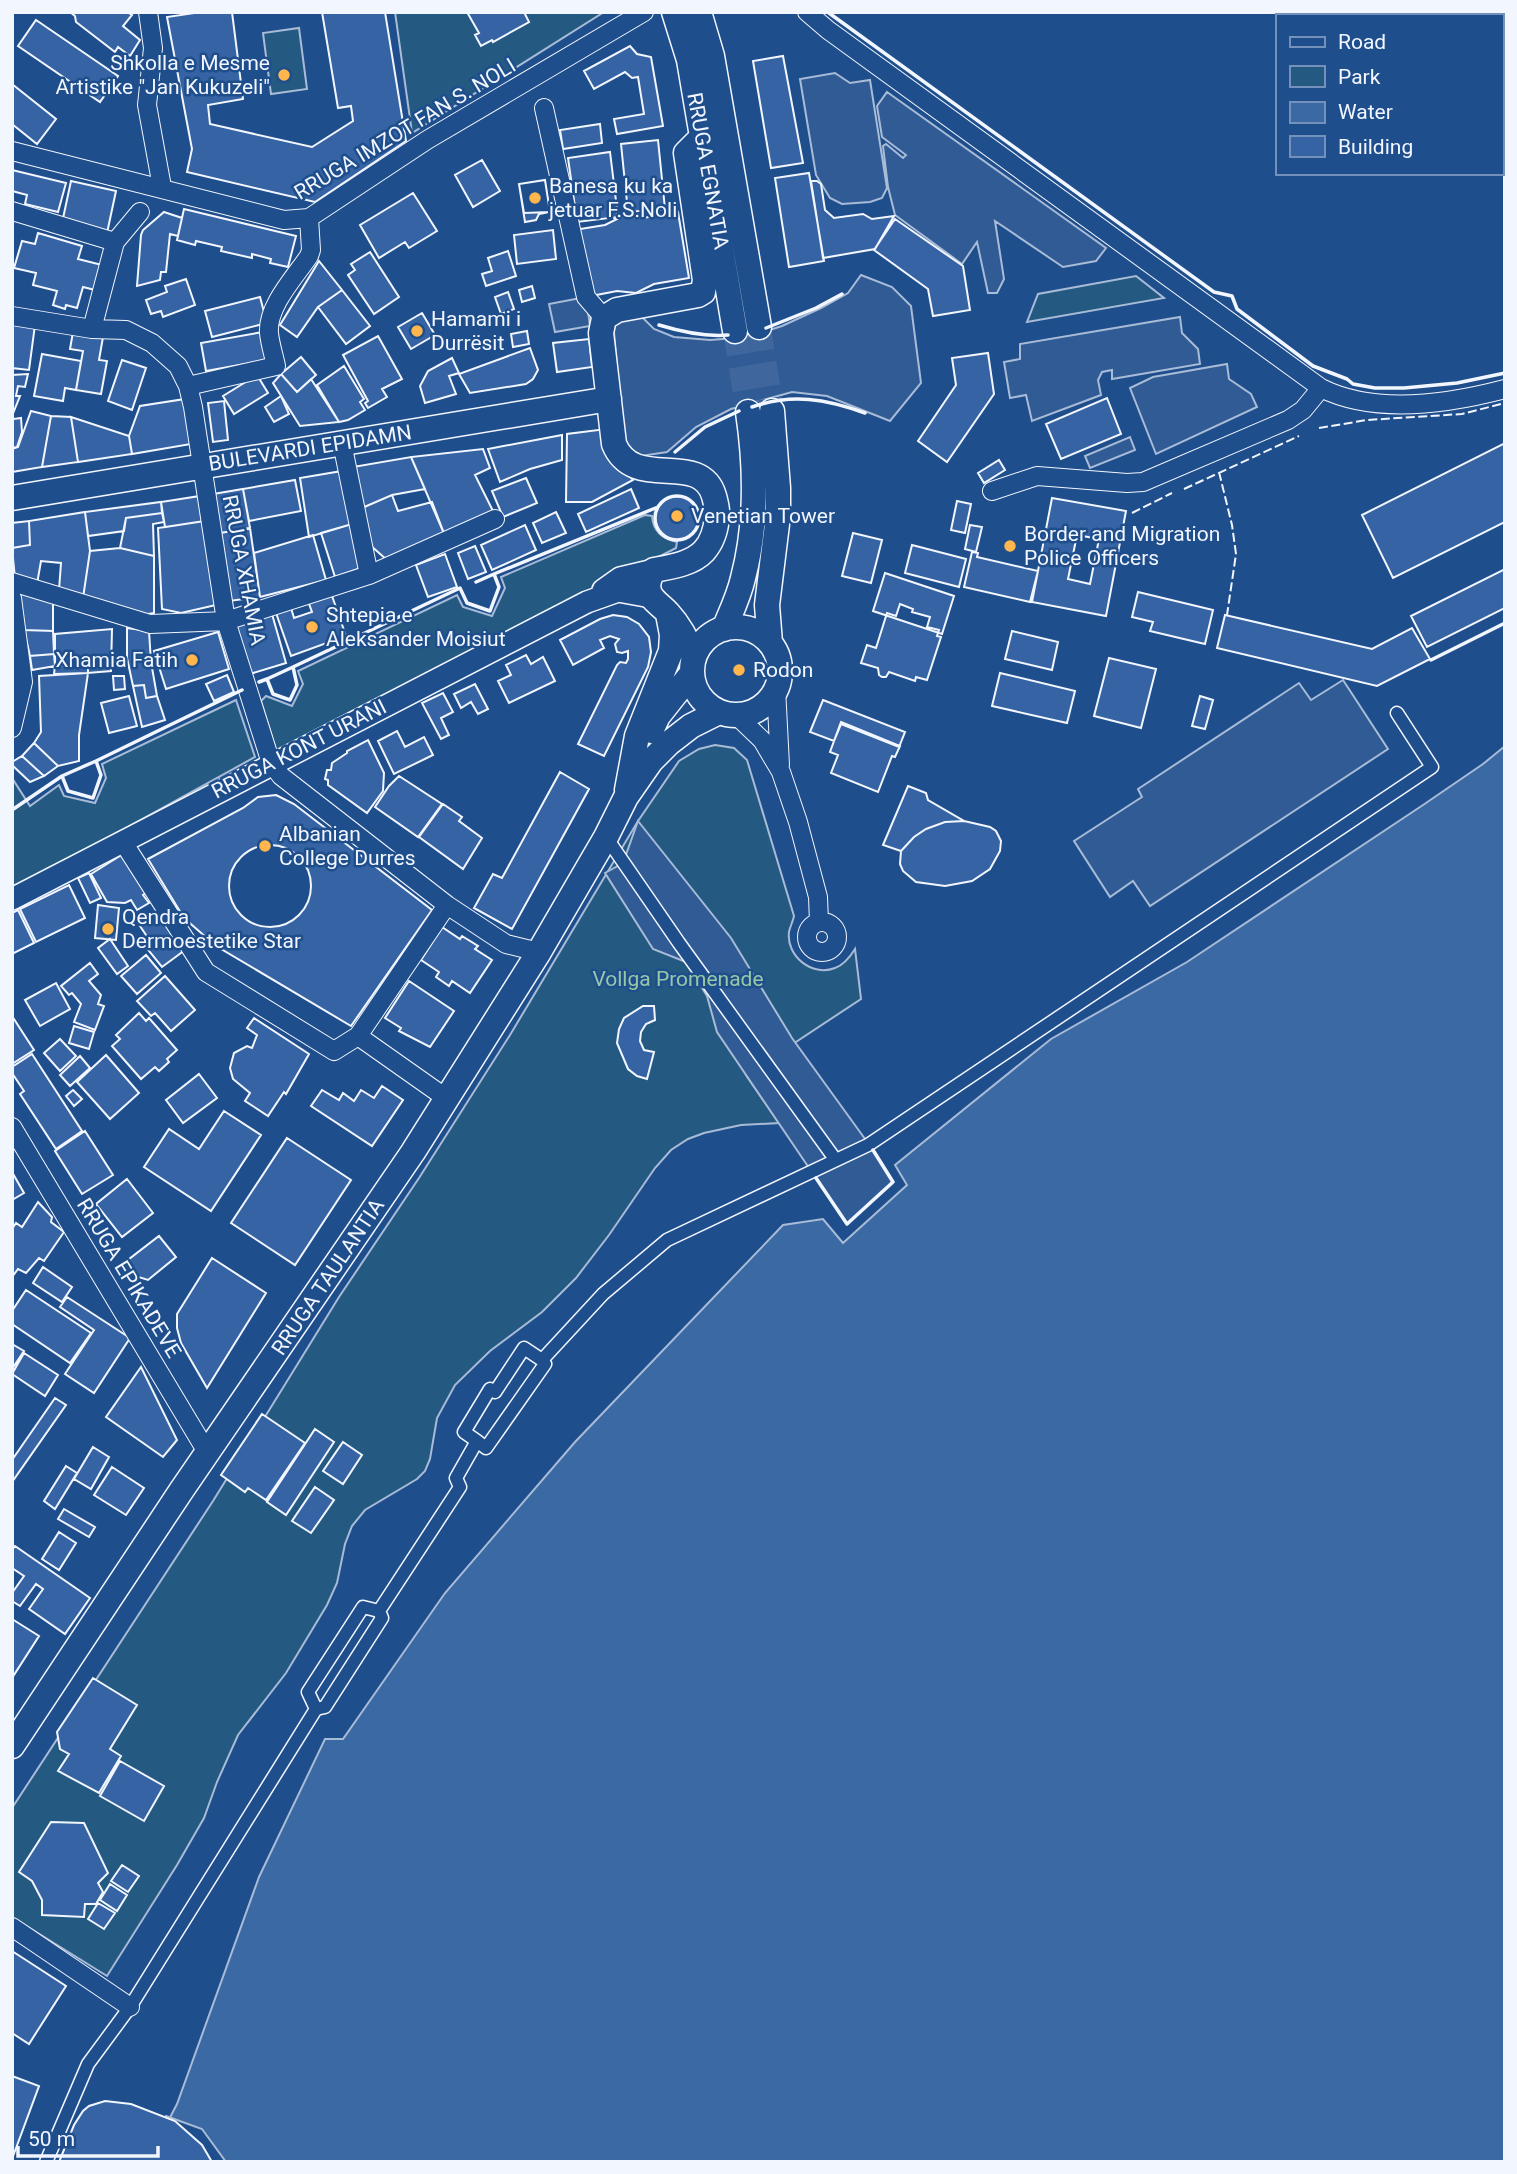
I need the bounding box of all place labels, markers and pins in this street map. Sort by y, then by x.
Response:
place label: Shkolla e Mesme Artistike "Jan Kukuzeli" [55,51,270,99]
marker: Shkolla e Mesme Artistike "Jan Kukuzeli" [276,67,292,83]
place label: Banesa ku ka jetuar F.S.Noli [548,174,677,222]
marker: Banesa ku ka jetuar F.S.Noli [527,190,543,206]
place label: Hamami i Durrësit [431,307,521,355]
marker: Hamami i Durrësit [409,323,425,339]
place label: Venetian Tower [691,504,835,528]
marker: Venetian Tower [669,508,685,524]
place label: Border and Migration Police Officers [1024,522,1220,570]
marker: Border and Migration Police Officers [1002,538,1018,554]
place label: Shtepia e Aleksander Moisiut [326,603,506,651]
marker: Shtepia e Aleksander Moisiut [304,619,320,635]
place label: Xhamia Fatih [55,648,178,672]
marker: Xhamia Fatih [184,652,200,668]
place label: Rodon [753,658,813,682]
marker: Rodon [731,662,747,678]
place label: Albanian College Durres [279,822,416,870]
marker: Albanian College Durres [257,838,273,854]
place label: Qendra Dermoestetike Star [122,905,301,953]
marker: Qendra Dermoestetike Star [100,921,116,937]

